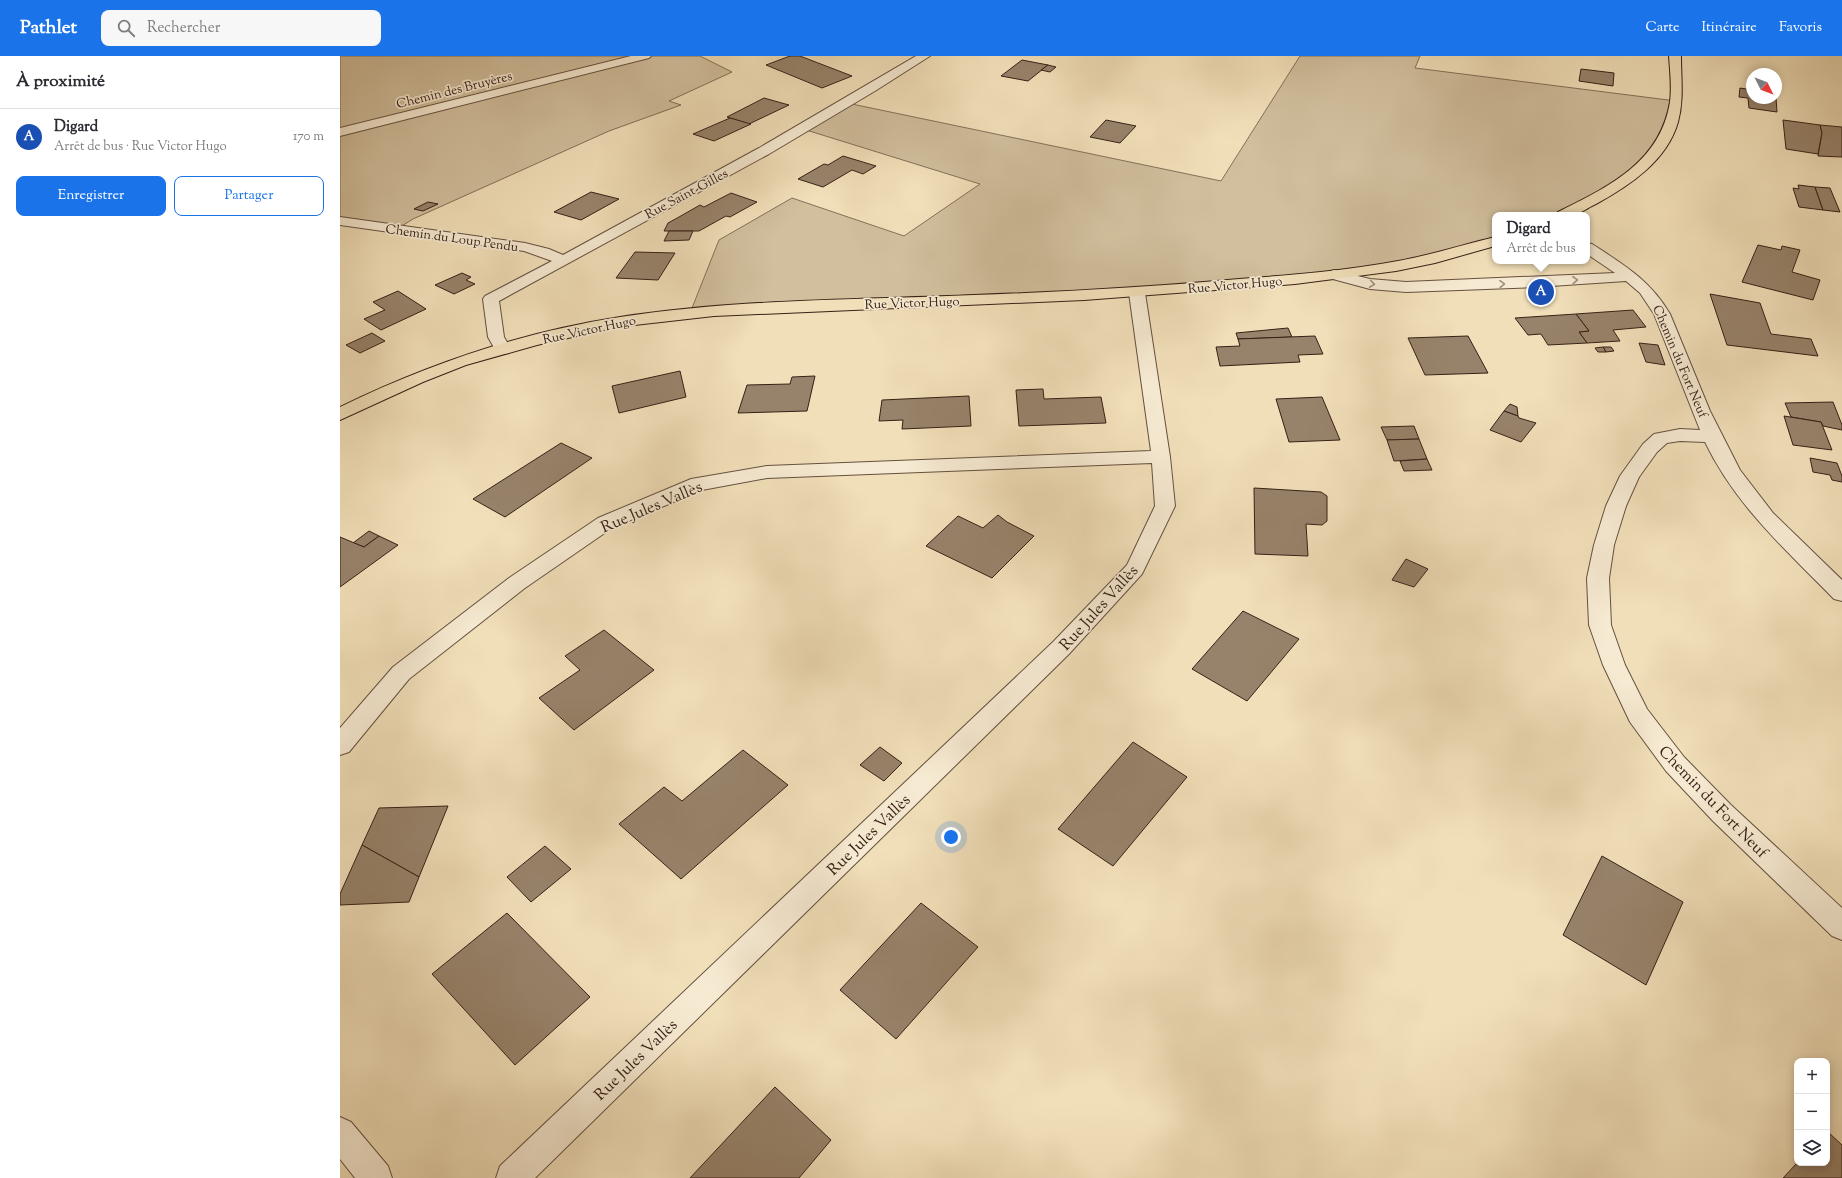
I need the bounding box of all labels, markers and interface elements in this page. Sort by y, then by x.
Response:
search box [101,10,381,46]
text: Pathlet [20,15,77,42]
icon: search [115,17,137,39]
text: Rechercher [147,18,220,39]
text: Carte [1646,18,1679,38]
text: Itinéraire [1701,18,1757,38]
text: Favoris [1779,18,1822,38]
street label: Chemin des Bruyères [395,68,514,114]
north arrow [1746,68,1782,104]
text: À proximité [16,70,105,94]
text: Digard [54,117,98,138]
text: A [24,128,34,146]
text: 170 m [293,128,324,146]
text: Arrêt de bus · Rue Victor Hugo [54,138,227,156]
street label: Rue Saint-Gilles [642,165,732,224]
button: Enregistrer [16,176,166,216]
button: Partager [174,176,324,216]
popup [1492,212,1590,264]
text: Digard [1506,219,1551,240]
street label: Chemin du Loup Pendu [384,221,520,257]
text: Arrêt de bus [1506,240,1576,258]
street label: Rue Victor Hugo [1187,273,1283,299]
one-way arrow [1572,276,1578,285]
pin: A [1528,277,1554,307]
one-way arrow [1369,279,1375,288]
one-way arrow [1499,279,1505,288]
street label: Rue Victor Hugo [864,293,960,315]
street label: Chemin du Fort Neuf [1647,303,1711,421]
street label: Rue Victor Hugo [541,312,638,350]
street label: Rue Jules Vallès [598,477,706,540]
street label: Rue Jules Vallès [1055,561,1145,657]
street label: Chemin du Fort Neuf [1652,741,1773,865]
street label: Rue Jules Vallès [823,790,917,882]
your location [941,827,961,847]
street label: Rue Jules Vallès [590,1015,684,1107]
map controls [1794,1058,1830,1166]
button: + [1794,1058,1830,1094]
button: − [1794,1094,1830,1130]
button: layers [1794,1130,1830,1166]

